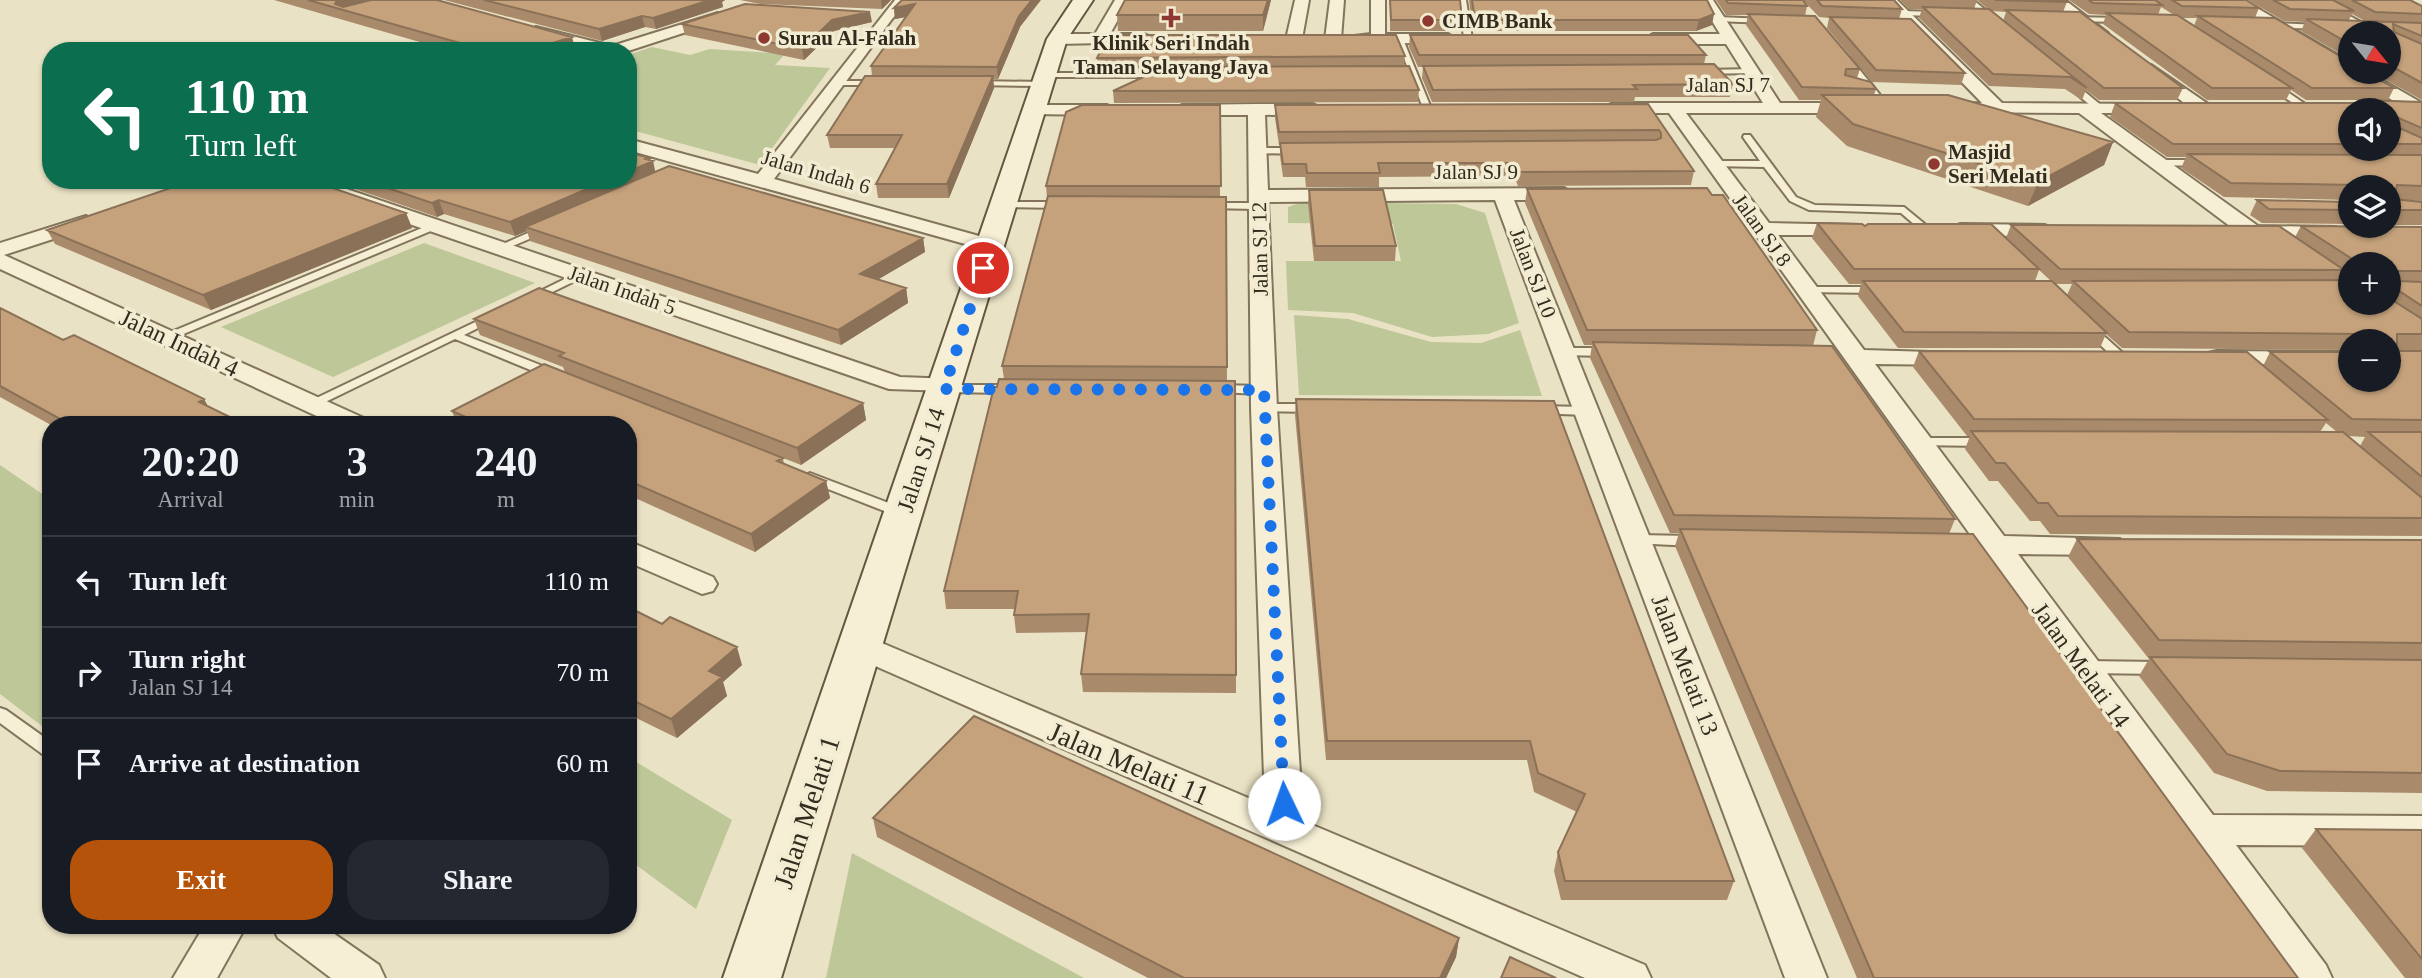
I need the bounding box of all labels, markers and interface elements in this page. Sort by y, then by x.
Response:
marker: Klinik Seri Indah Taman Selayang Jaya [1161,8,1181,28]
place label: CIMB Bank [1442,9,1553,33]
marker: CIMB Bank [1420,13,1436,29]
north arrow [2338,21,2401,84]
map controls [2338,21,2401,392]
place label: Surau Al-Falah [778,26,917,50]
marker: Surau Al-Falah [756,30,772,46]
place label: Klinik Seri Indah Taman Selayang Jaya [1073,31,1269,79]
text: 110 m [185,69,309,124]
icon: left [70,70,161,161]
street label: Jalan SJ 7 [1686,73,1770,97]
button: sound [2338,98,2401,161]
text: Turn left [185,127,297,163]
place label: Masjid Seri Melati [1948,140,2048,188]
street label: Jalan Indah 6 [759,145,873,199]
marker: Masjid Seri Melati [1926,156,1942,172]
street label: Jalan SJ 9 [1434,160,1518,184]
button: layers [2338,175,2401,238]
street label: Jalan SJ 8 [1728,189,1796,271]
street label: Jalan SJ 12 [1247,202,1273,296]
street label: Jalan SJ 10 [1505,225,1561,321]
pin [953,238,1013,298]
icon: arrive [964,249,1002,287]
button: + [2338,252,2401,315]
street label: Jalan Indah 5 [565,260,679,320]
street label: Jalan Indah 4 [116,304,242,382]
button: − [2338,329,2401,392]
street label: Jalan SJ 14 [892,405,950,515]
text: 20:20 [142,439,240,485]
text: 3 [346,439,367,485]
text: 240 [474,439,537,485]
text: Arrival [157,487,224,512]
text: min [339,487,375,512]
text: m [497,487,515,512]
icon: left [70,563,108,601]
text: Turn left [129,567,227,596]
text: 110 m [544,567,609,596]
street label: Jalan Melati 13 [1646,591,1724,739]
street label: Jalan Melati 14 [2027,598,2135,732]
text: Turn right [129,645,246,674]
icon: right [70,654,108,692]
text: 70 m [556,658,609,687]
text: Jalan SJ 14 [129,675,233,700]
street label: Jalan Melati 11 [1044,716,1214,811]
street label: Jalan Melati 1 [767,732,846,892]
icon: arrive [70,745,108,783]
text: Arrive at destination [129,749,360,778]
text: 60 m [556,749,609,778]
position arrow [1247,767,1321,841]
button: Exit [70,840,333,920]
button: Share [347,840,609,920]

